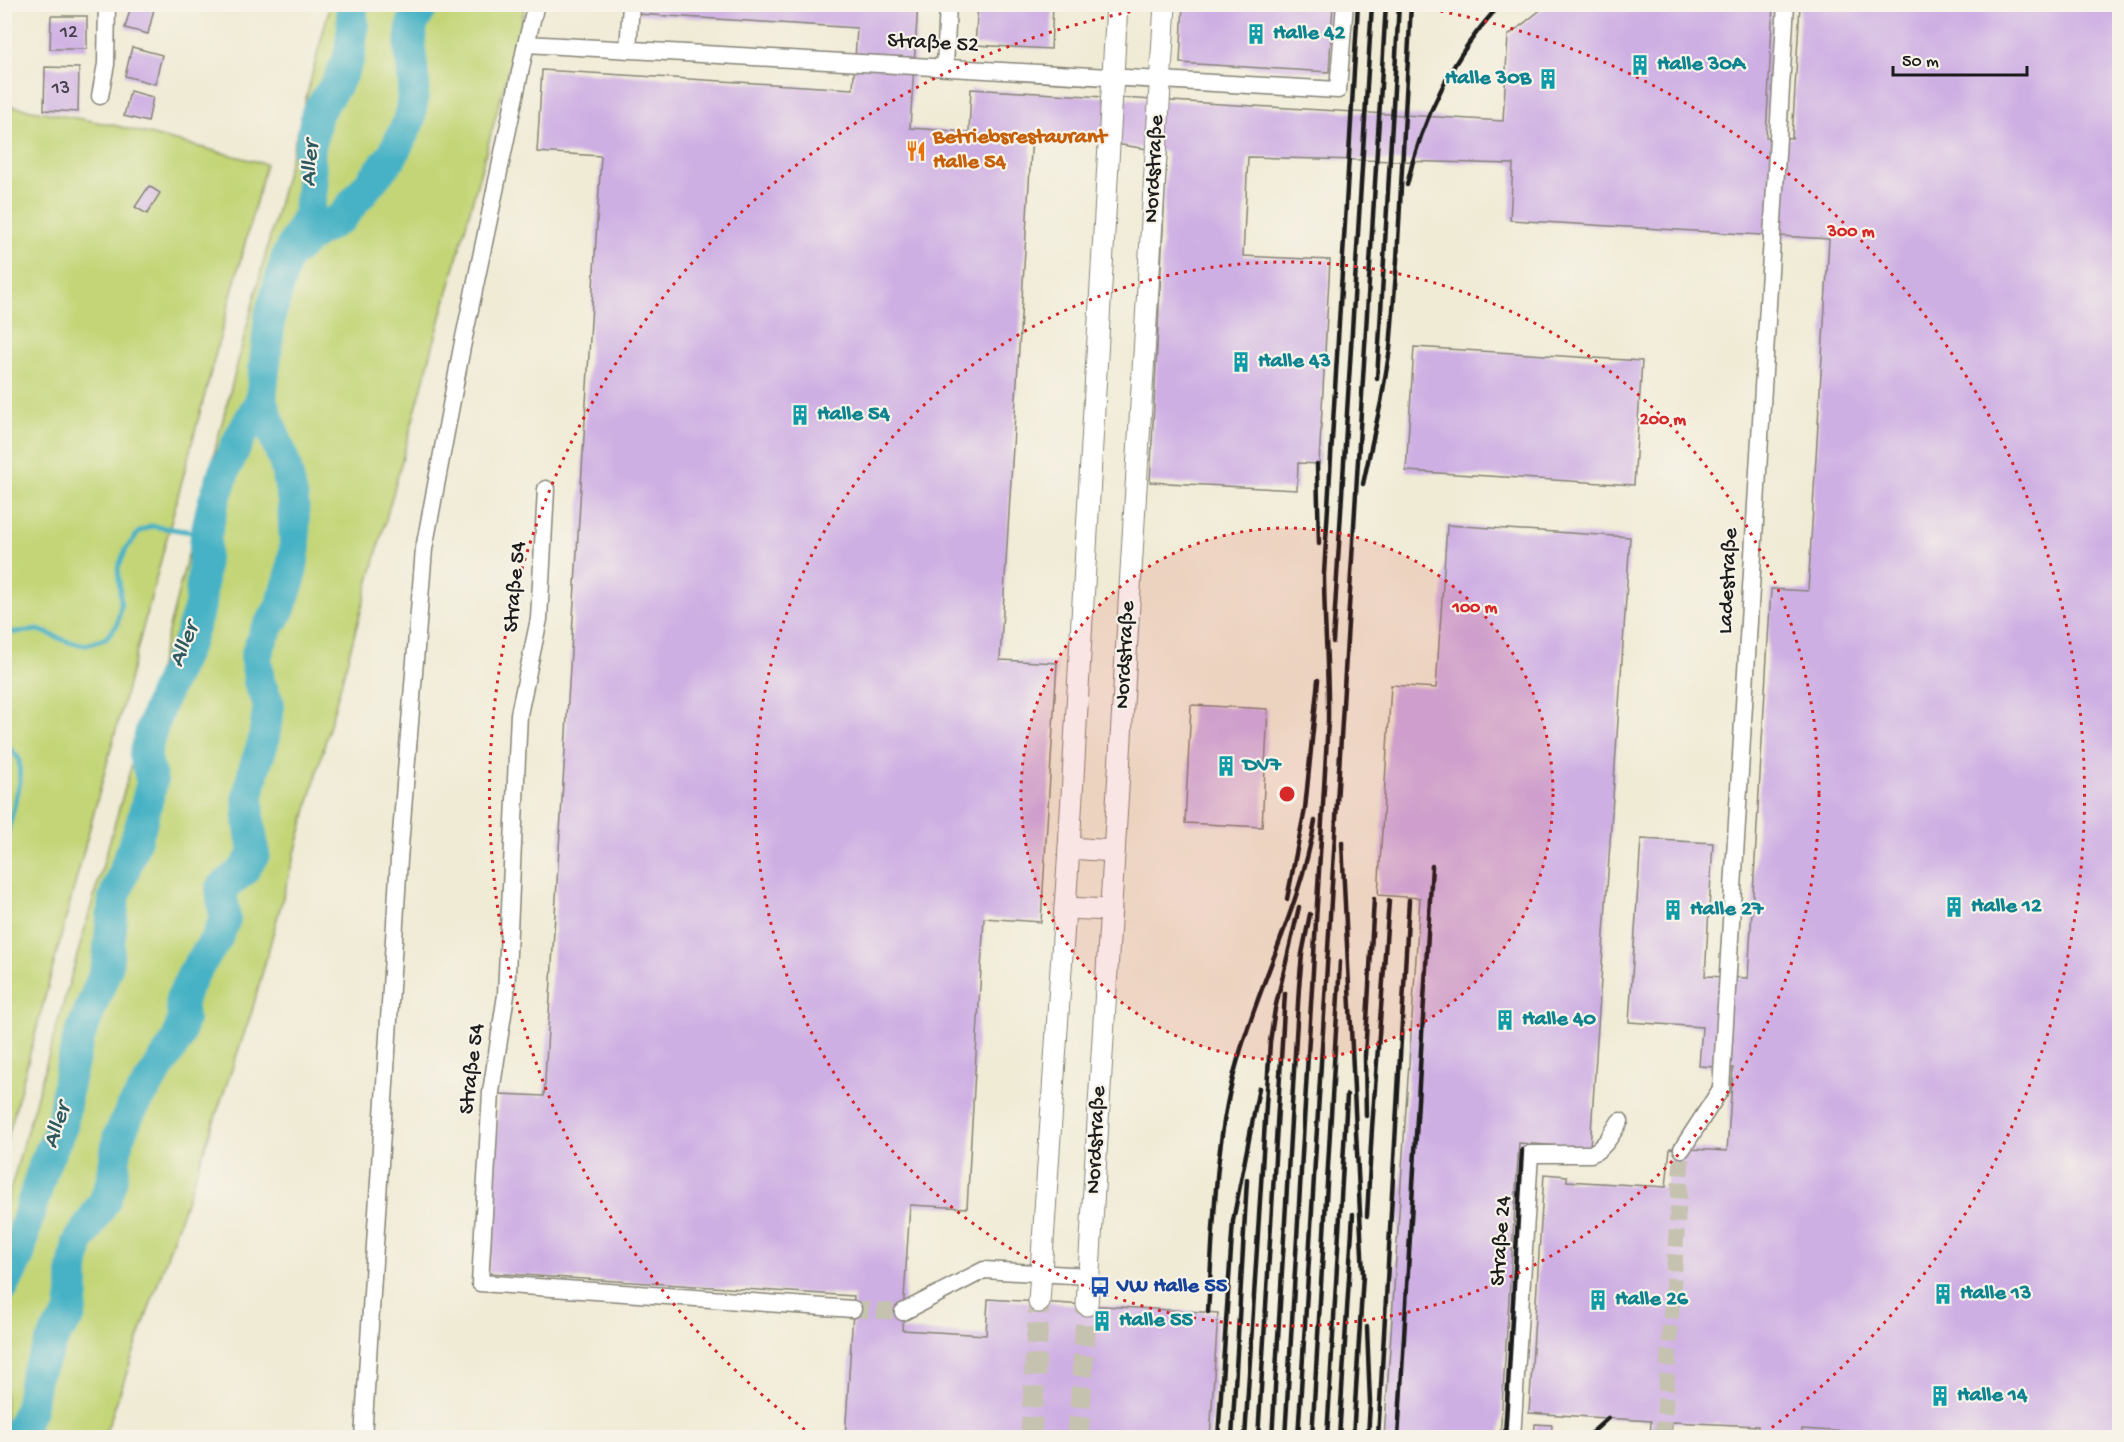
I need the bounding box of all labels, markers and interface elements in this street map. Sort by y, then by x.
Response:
place label: Halle 42 [1273,21,1345,47]
house number: 12 [59,22,78,45]
building icon: Halle 42 [1244,22,1268,46]
street label: Straße 52 [887,29,980,59]
scale bar [1893,39,2026,77]
place label: Halle 30A [1657,52,1747,78]
text: 50 m [1902,52,1939,73]
building icon: Halle 30A [1628,53,1652,77]
place label: Halle 30B [1445,66,1533,92]
building icon: Halle 30B [1536,67,1560,91]
house number: 13 [51,78,70,101]
street label: Nordstraße [1139,114,1171,224]
place label: Betriebsrestaurant Halle 54 [932,125,1108,176]
water label: Aller [295,136,327,188]
restaurant icon: Betriebsrestaurant Halle 54 [904,139,928,163]
text: 300 m [1827,222,1875,243]
place label: Halle 43 [1258,349,1331,375]
building icon: Halle 43 [1229,350,1253,374]
place label: Halle 54 [817,402,891,428]
building icon: Halle 54 [788,403,812,427]
text: 200 m [1640,410,1686,431]
street label: Ladestraße [1713,527,1745,635]
street label: Straße 54 [499,540,533,634]
text: 100 m [1452,598,1498,619]
street label: Nordstraße [1110,600,1142,710]
water label: Aller [163,614,209,672]
place label: DV7 [1241,753,1283,779]
building icon: DV7 [1214,754,1238,778]
centre of rings [1277,784,1297,804]
place label: Halle 12 [1971,894,2042,920]
building icon: Halle 12 [1942,895,1966,919]
place label: Halle 27 [1690,897,1765,923]
building icon: Halle 27 [1661,898,1685,922]
place label: Halle 40 [1522,1007,1596,1033]
building icon: Halle 40 [1493,1008,1517,1032]
street label: Straße 54 [455,1022,492,1116]
street label: Nordstraße [1081,1085,1113,1195]
water label: Aller [37,1096,80,1152]
street label: Straße 24 [1486,1194,1518,1287]
place label: VW Halle 55 [1116,1274,1228,1300]
bus stop icon: VW Halle 55 [1088,1275,1112,1299]
place label: Halle 13 [1960,1281,2031,1307]
building icon: Halle 13 [1931,1282,1955,1306]
place label: Halle 26 [1615,1287,1689,1313]
building icon: Halle 26 [1586,1288,1610,1312]
place label: Halle 55 [1119,1308,1194,1334]
building icon: Halle 55 [1090,1309,1114,1333]
place label: Halle 14 [1957,1383,2028,1409]
building icon: Halle 14 [1928,1384,1952,1408]

